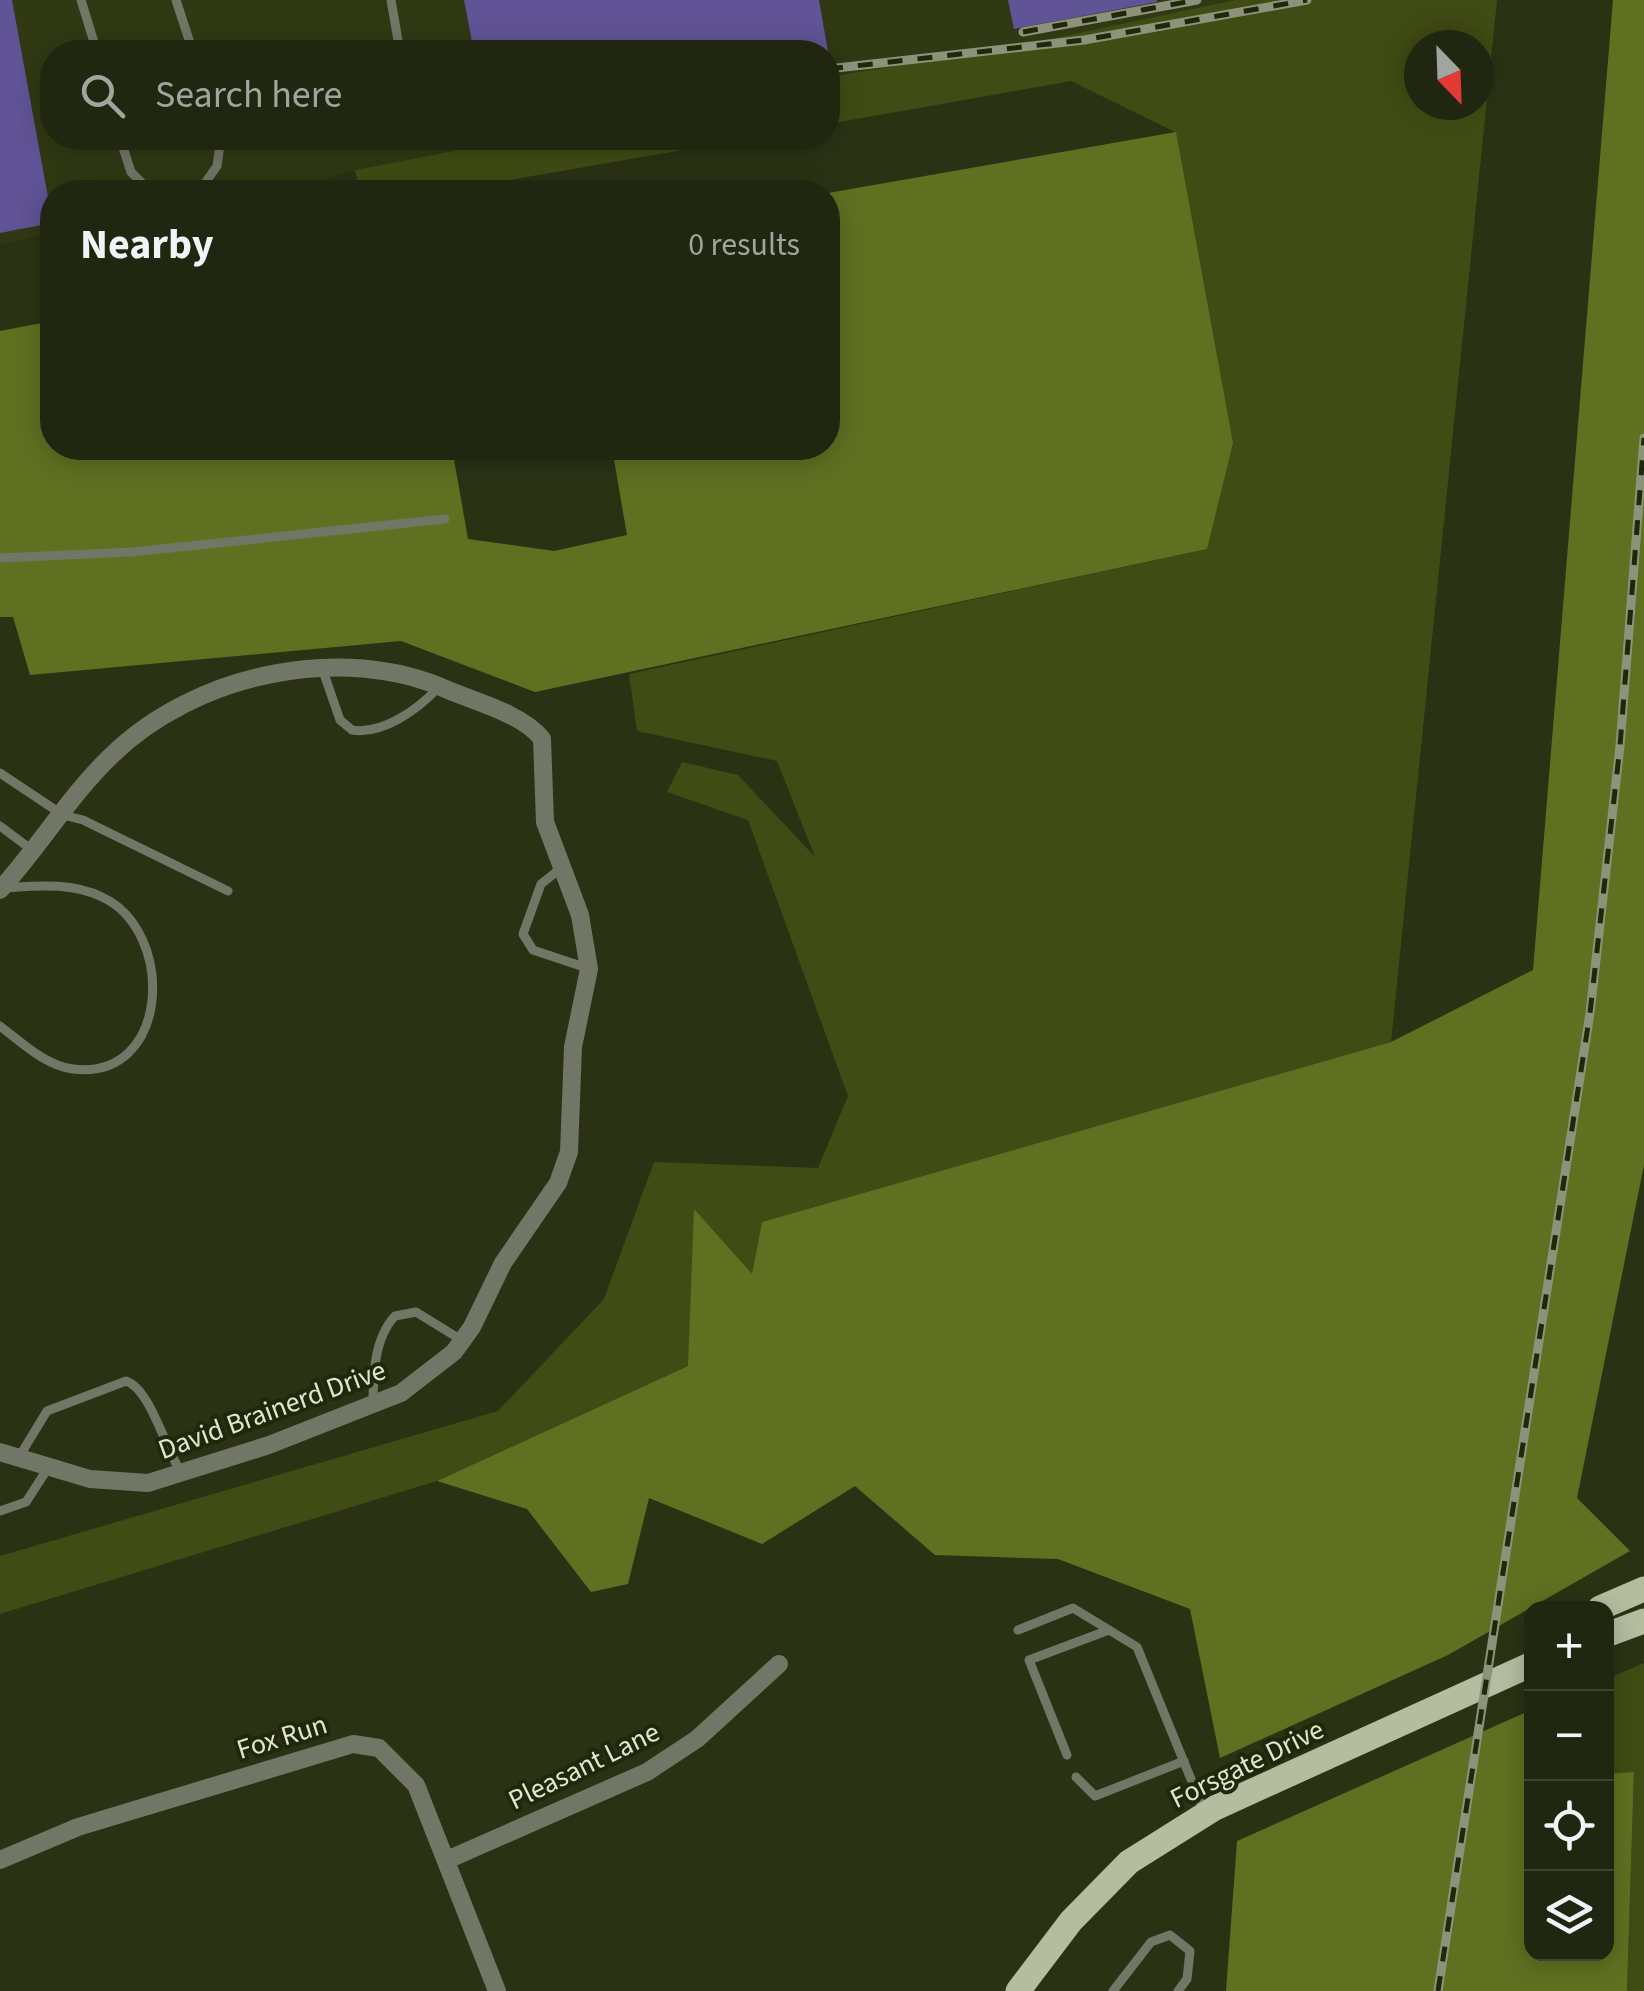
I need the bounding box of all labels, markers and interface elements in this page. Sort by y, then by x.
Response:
north arrow [1404,30,1494,120]
search box [40,40,840,150]
icon: search [75,68,130,123]
text: Search here [155,68,342,122]
text: Nearby [80,215,214,275]
text: 0 results [688,222,800,268]
street label: David Brainerd Drive [153,1350,391,1470]
map controls [1524,1601,1614,1961]
button: + [1524,1601,1614,1691]
button: − [1524,1691,1614,1781]
street label: Fox Run [232,1704,332,1770]
street label: Forsgate Drive [1163,1710,1331,1818]
street label: Pleasant Lane [502,1712,666,1820]
button: locate [1524,1781,1614,1871]
button: layers [1524,1871,1614,1961]

